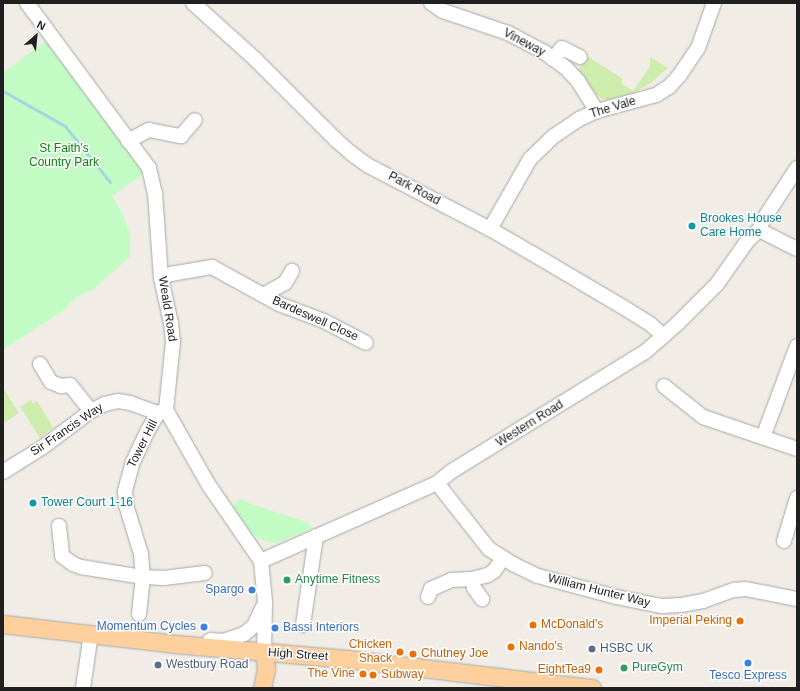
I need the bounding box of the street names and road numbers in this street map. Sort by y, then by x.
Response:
street label: Vineway [501,26,547,60]
street label: The Vale [588,94,638,122]
street label: Park Road [386,169,442,209]
street label: Weald Road [155,275,179,343]
street label: Bardeswell Close [270,294,360,344]
street label: Western Road [494,398,566,450]
street label: Sir Francis Way [28,400,106,460]
street label: Tower Hill [125,418,161,470]
street label: William Hunter Way [546,571,652,611]
street label: High Street [268,646,328,664]

